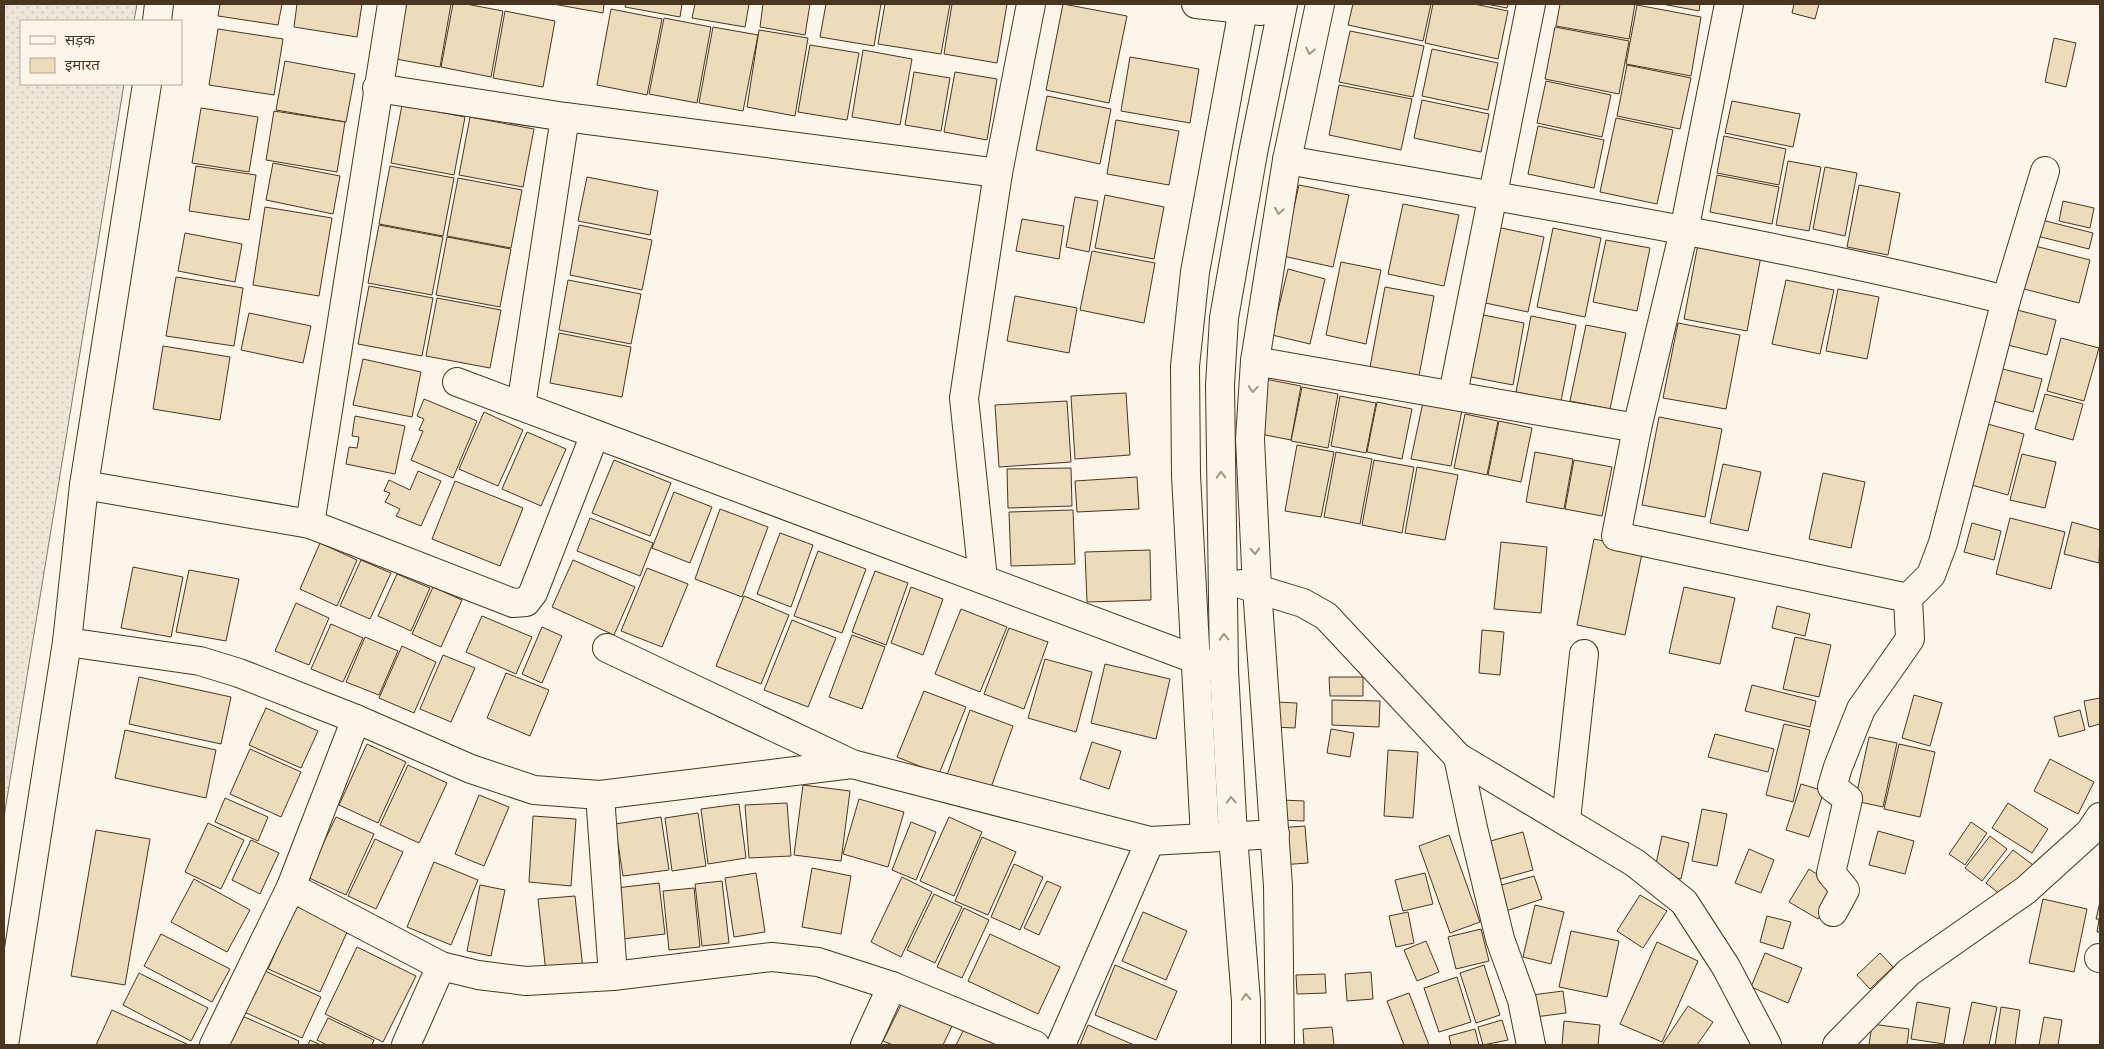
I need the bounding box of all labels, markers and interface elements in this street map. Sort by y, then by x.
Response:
legend [20,20,182,85]
text: सड़क [65,30,95,50]
one-way arrow [1305,47,1316,56]
text: इमारत [65,55,100,75]
one-way arrow [1274,206,1284,215]
one-way arrow [1248,385,1259,393]
one-way arrow [1216,471,1226,478]
one-way arrow [1250,547,1261,555]
one-way arrow [1218,633,1229,641]
one-way arrow [1226,795,1237,803]
one-way arrow [1240,992,1251,1000]

